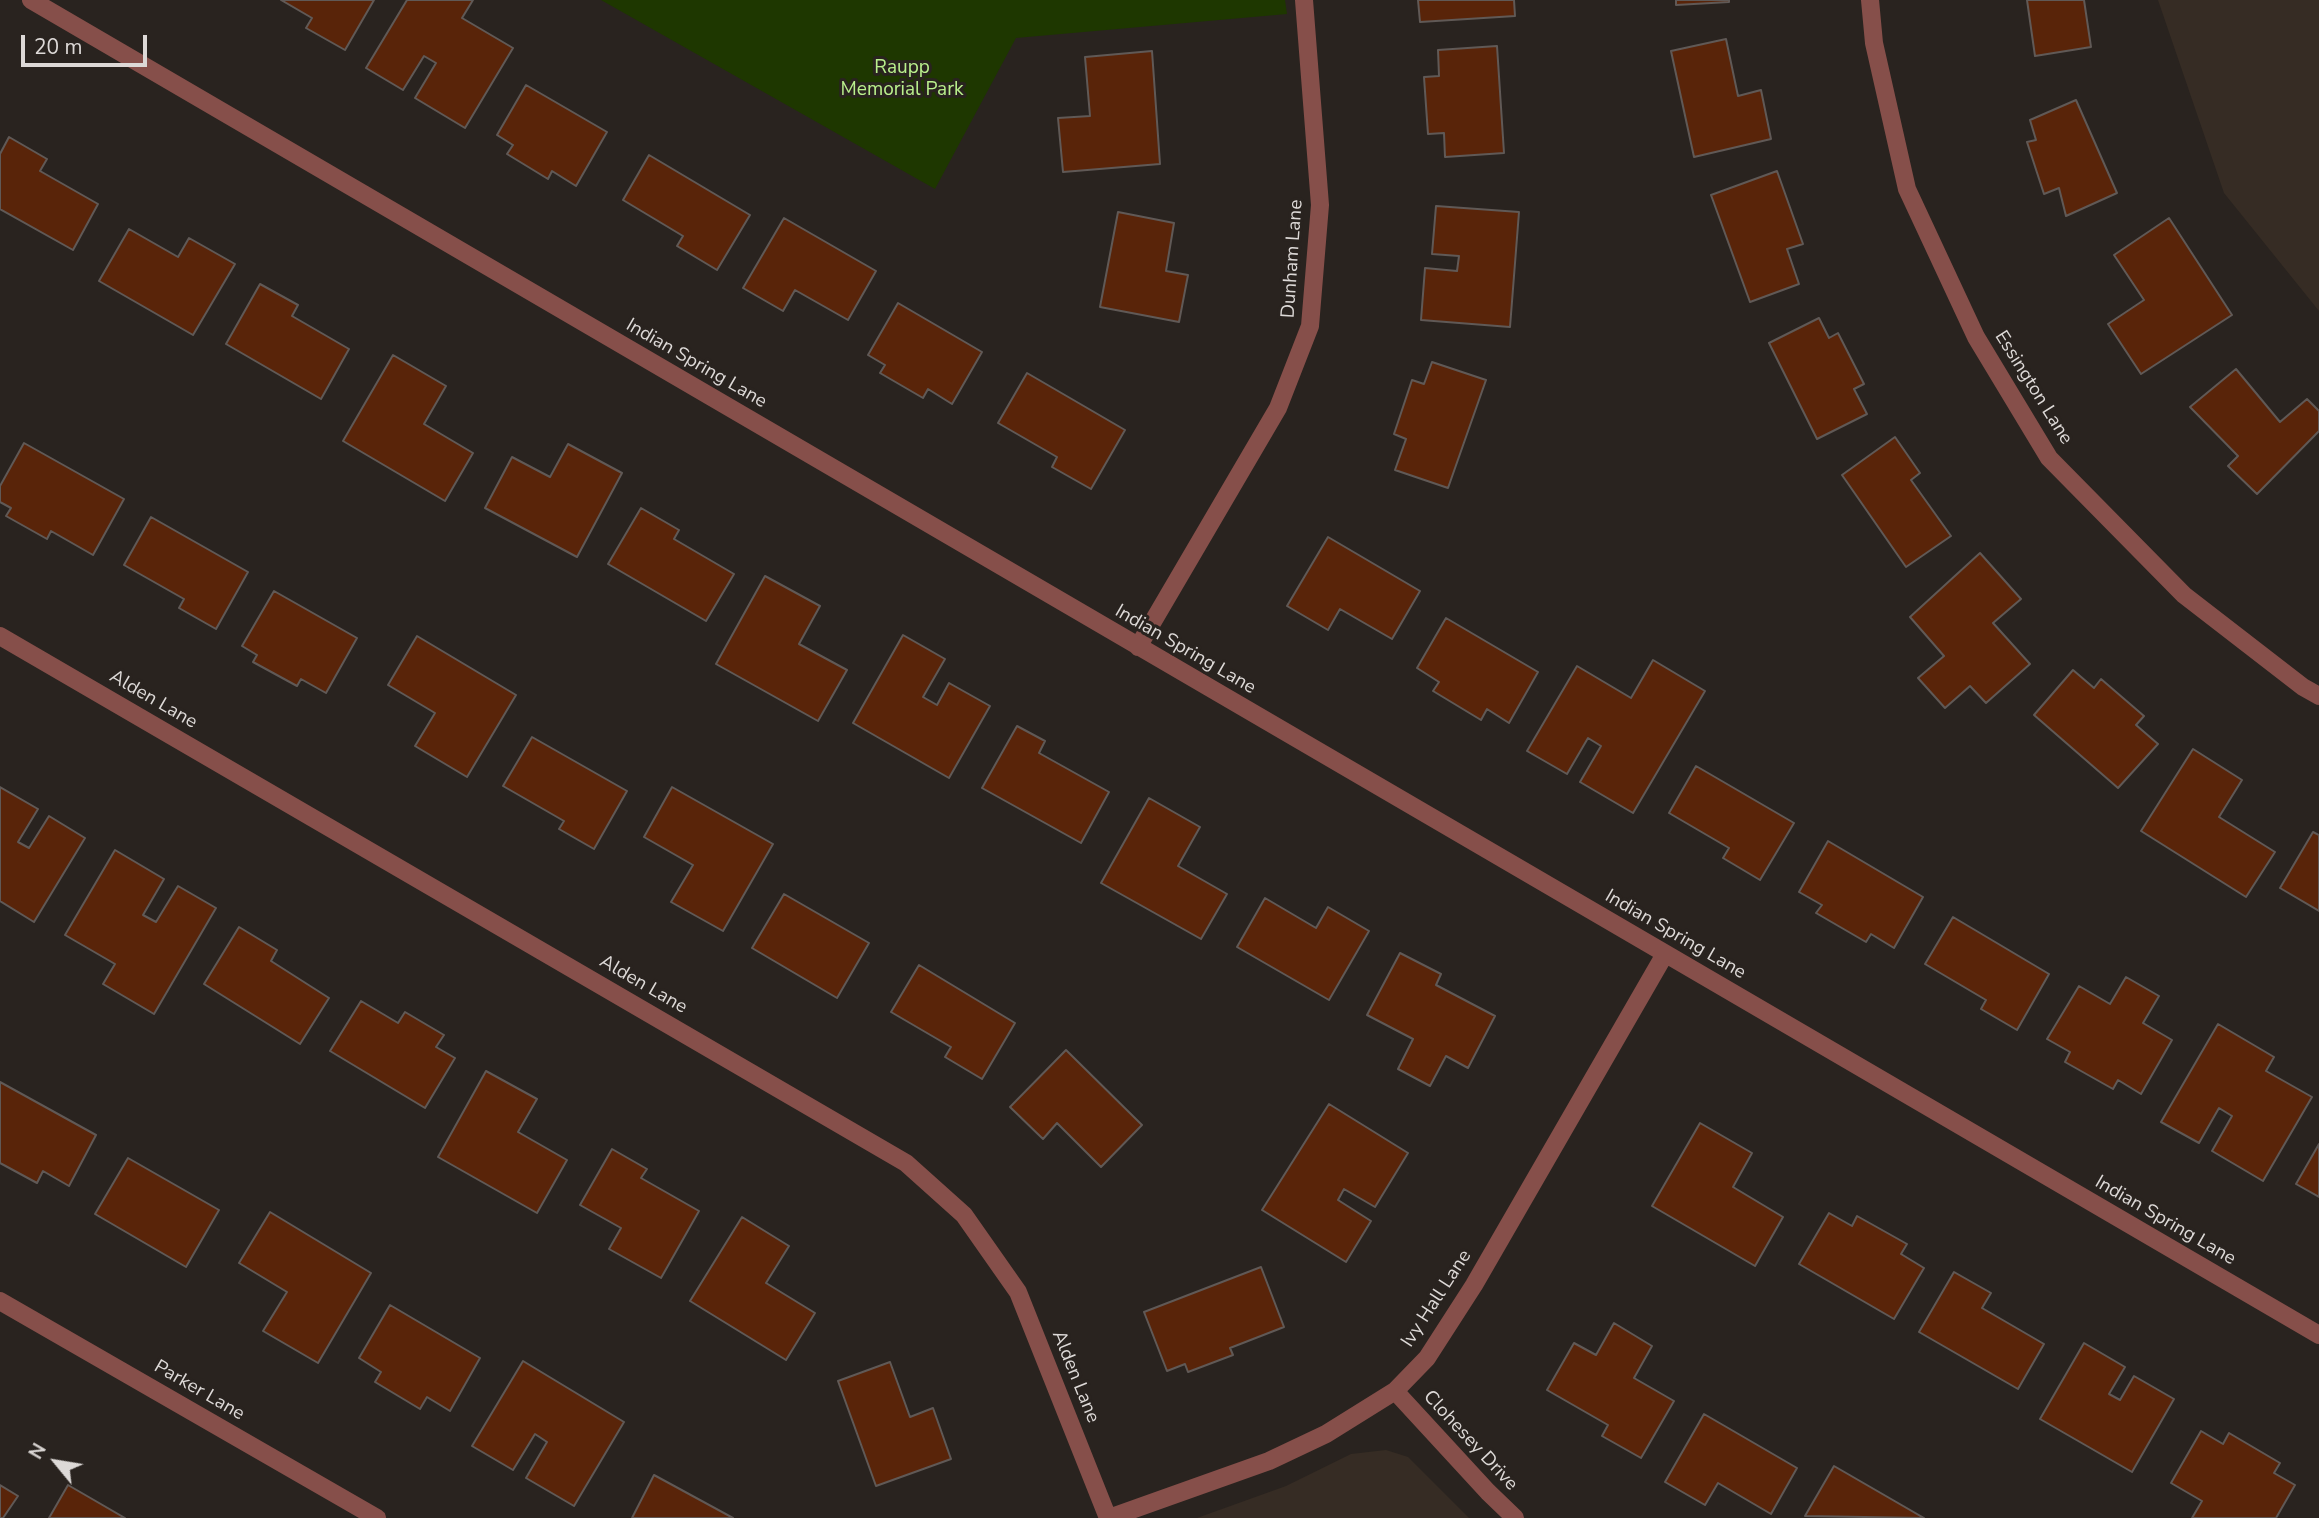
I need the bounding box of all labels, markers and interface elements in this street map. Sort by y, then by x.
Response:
scale bar [24,21,150,65]
text: 20 m [34,33,83,61]
park label: Raupp Memorial Park [841,57,963,101]
street label: Dunham Lane [1277,199,1309,319]
street label: Indian Spring Lane [621,314,771,414]
street label: Essington Lane [1989,327,2077,449]
street label: Indian Spring Lane [1110,600,1260,700]
street label: Alden Lane [105,666,201,734]
street label: Indian Spring Lane [1600,885,1750,985]
street label: Alden Lane [595,951,691,1019]
street label: Indian Spring Lane [2090,1171,2240,1271]
street label: Ivy Hall Lane [1397,1246,1477,1352]
street label: Alden Lane [1046,1328,1104,1426]
street label: Parker Lane [150,1356,248,1426]
street label: Clohesey Drive [1418,1386,1522,1496]
north arrow [21,1427,91,1497]
text: N [23,1439,53,1464]

